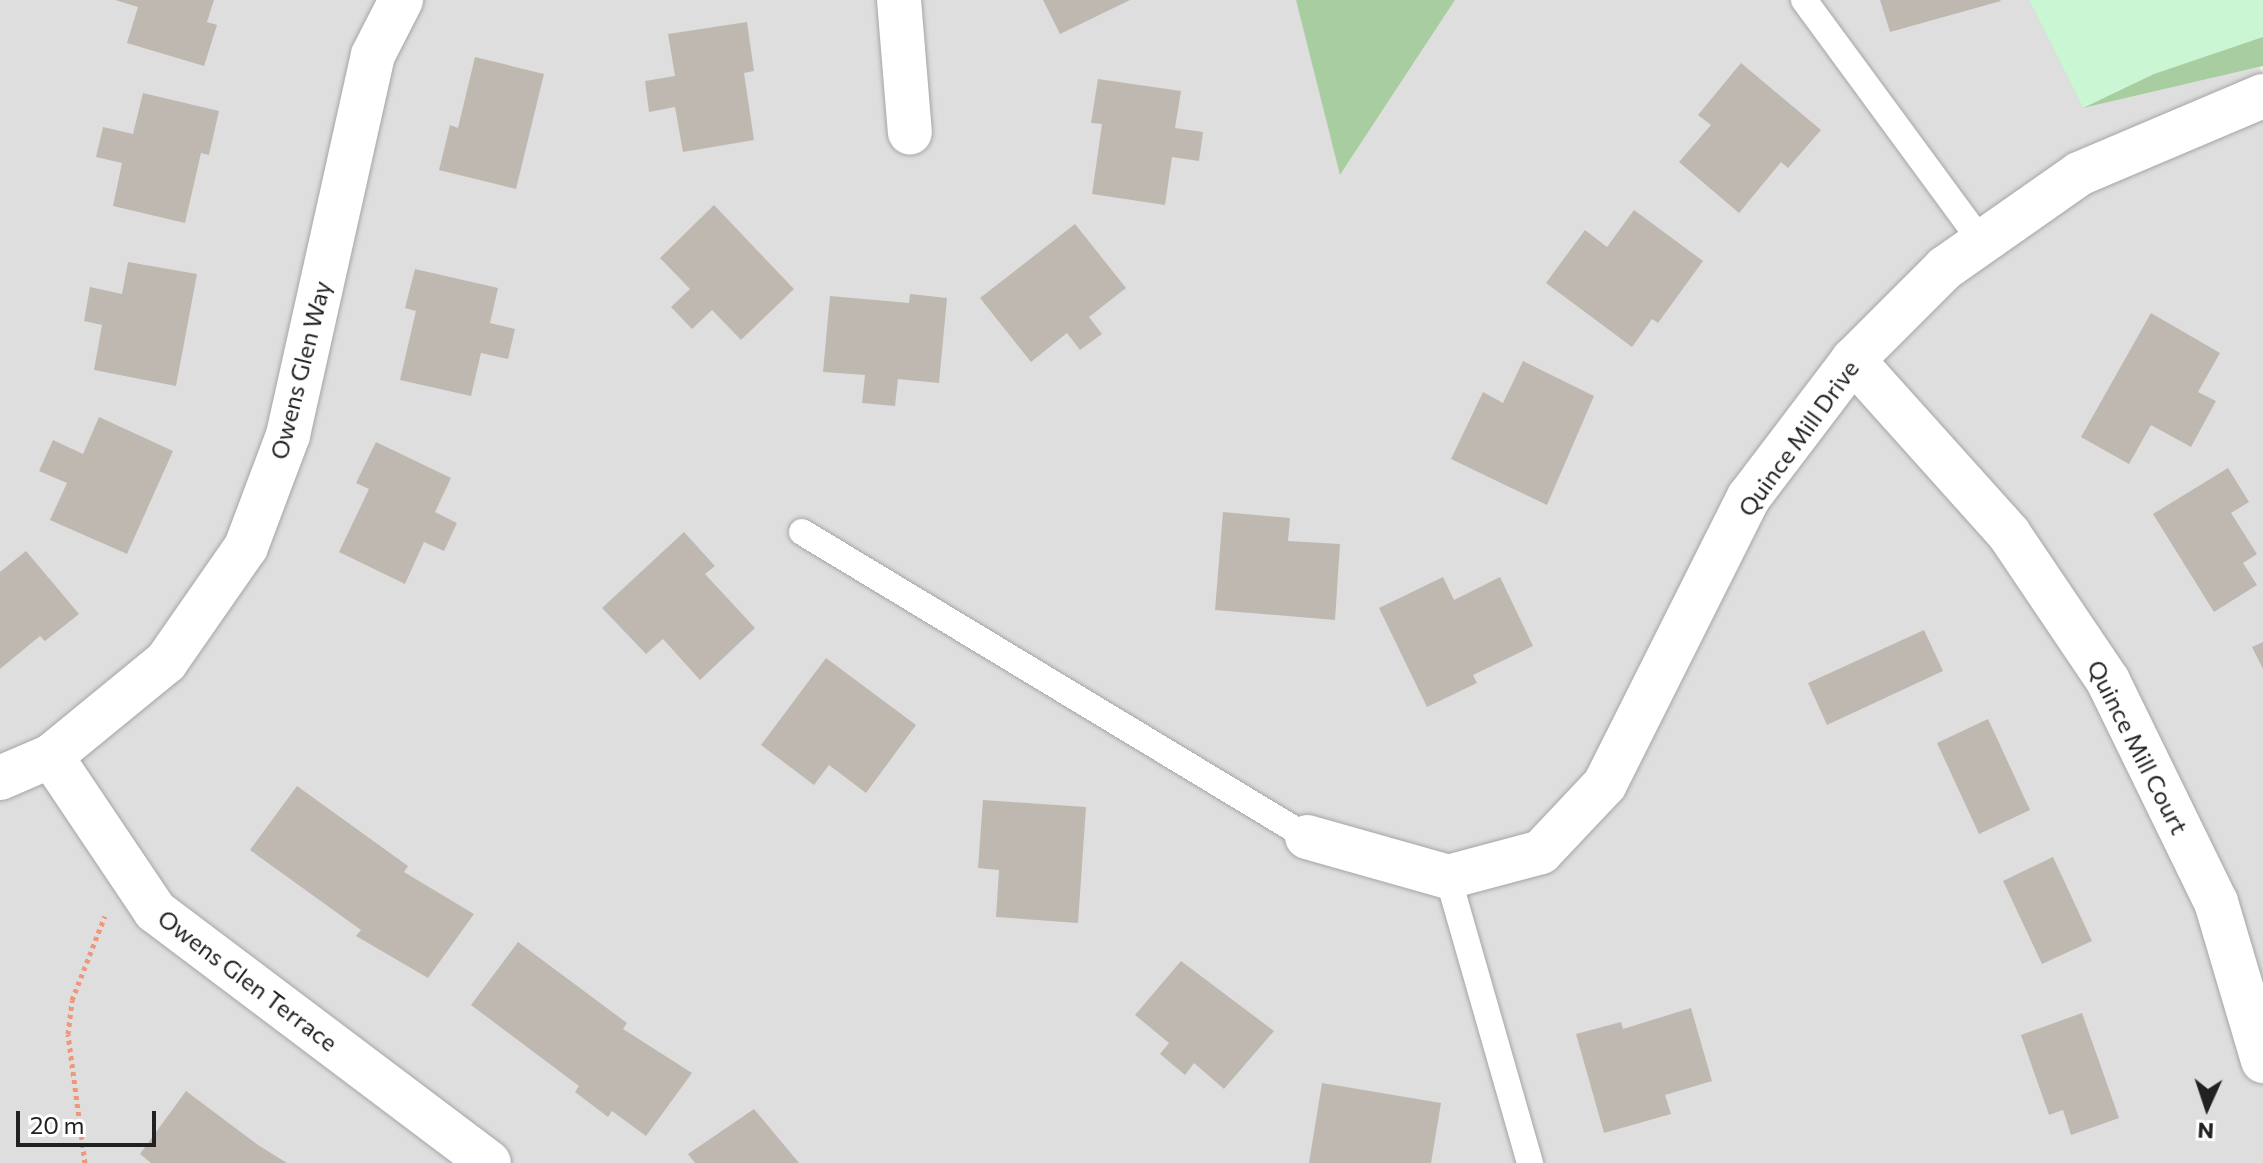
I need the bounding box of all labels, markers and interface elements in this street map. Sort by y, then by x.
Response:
street label: Owens Glen Way [264,278,336,462]
street label: Quince Mill Drive [1732,354,1864,522]
street label: Quince Mill Court [2082,655,2194,839]
street label: Owens Glen Terrace [153,903,343,1057]
north arrow [2167,1067,2247,1147]
scale bar [20,1095,160,1145]
text: 20 m [30,1110,84,1139]
text: N [2197,1118,2215,1145]

